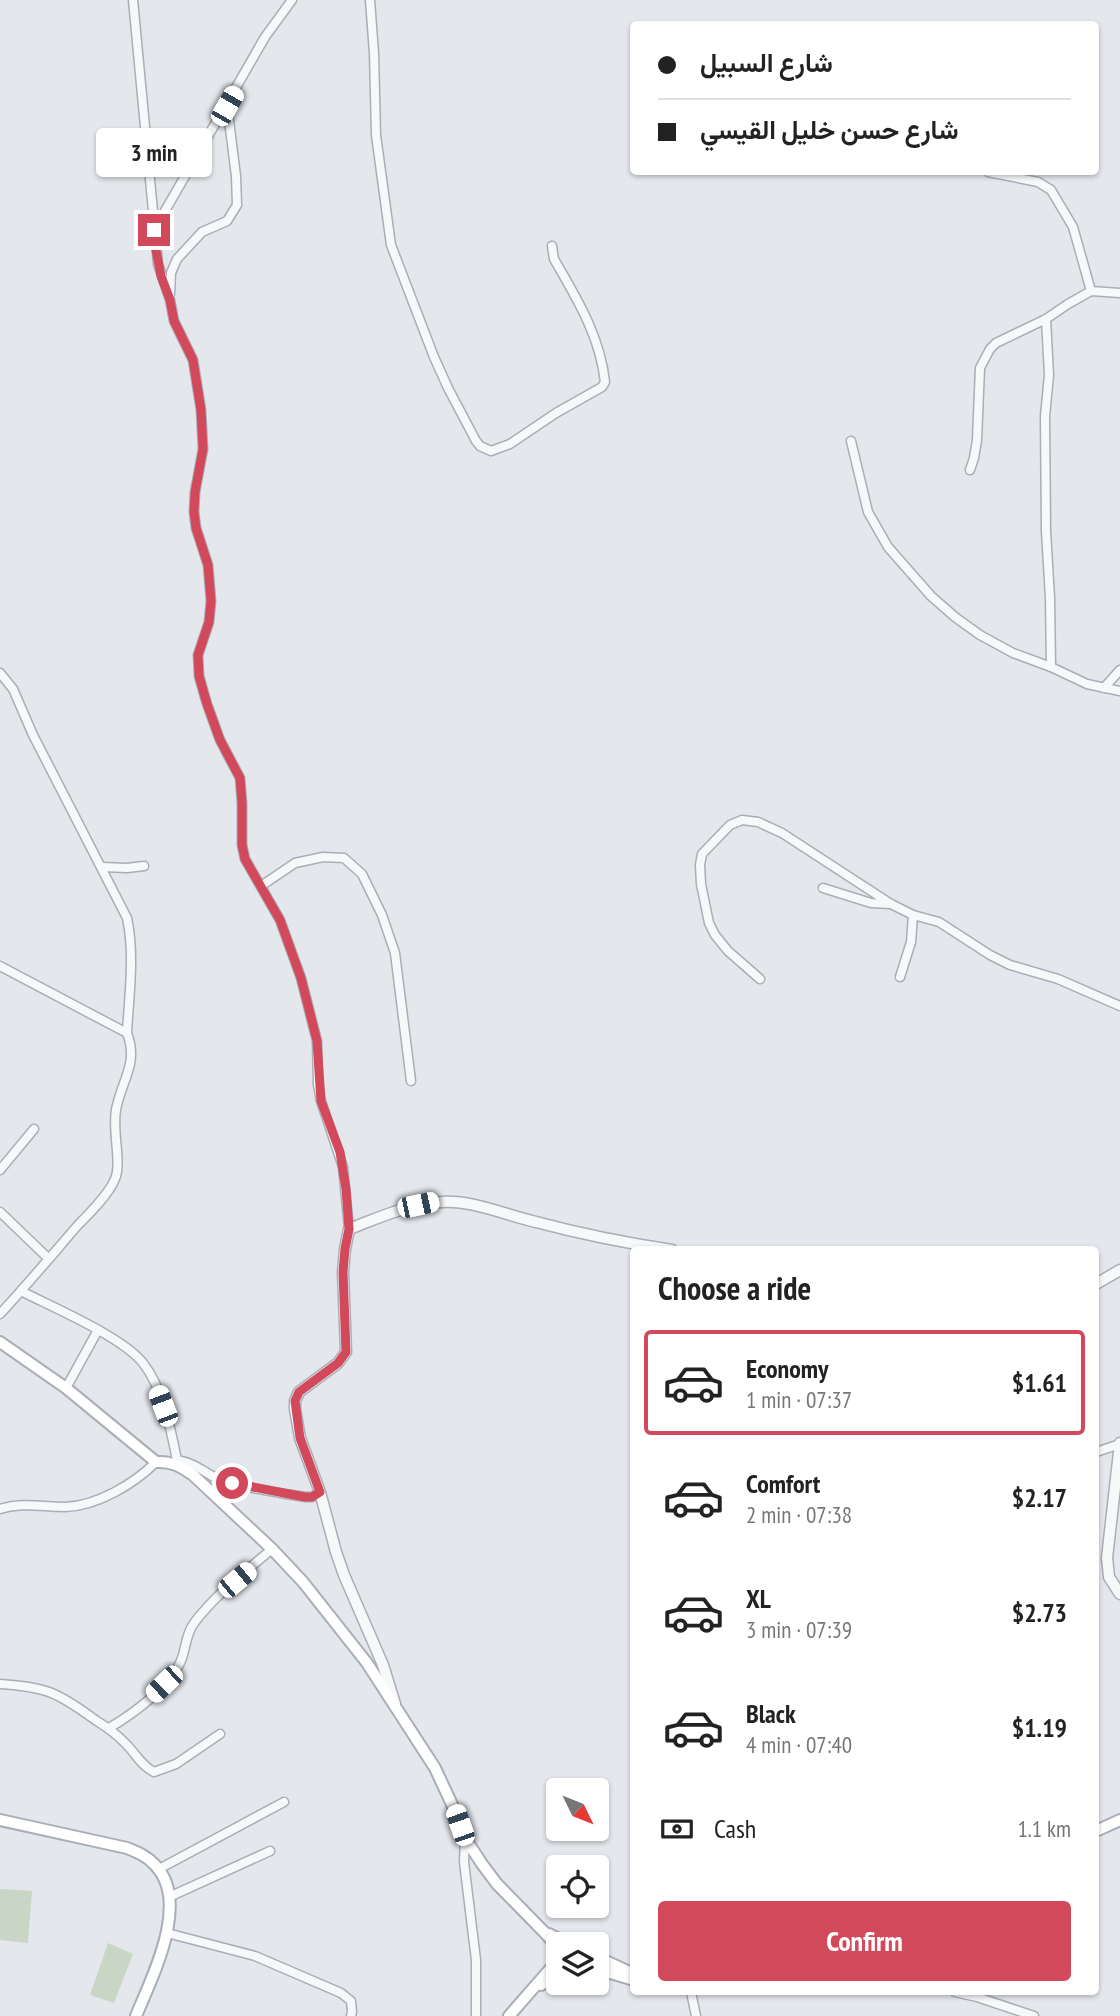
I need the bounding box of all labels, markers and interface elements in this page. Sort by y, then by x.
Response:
text: شارع السبيل [700,46,833,79]
car [208,83,247,129]
text: شارع حسن خليل القيسي [700,113,959,146]
callout: 3 min [96,128,212,177]
text: 3 min [131,138,177,167]
route end [138,214,170,246]
car [396,1190,441,1220]
text: Choose a ride [658,1267,811,1309]
icon: car [662,1351,725,1414]
text: Economy [746,1352,828,1385]
text: $1.61 [1012,1366,1067,1399]
car [146,1383,181,1429]
text: 1 min · 07:37 [746,1385,852,1414]
icon: car [662,1466,725,1529]
route start [216,1467,248,1499]
text: Comfort [746,1467,820,1500]
text: $2.17 [1012,1481,1067,1514]
text: 2 min · 07:38 [746,1500,852,1529]
car [215,1558,260,1602]
icon: car [662,1581,725,1644]
text: XL [746,1582,771,1615]
text: $2.73 [1012,1596,1067,1629]
text: 3 min · 07:39 [746,1615,852,1644]
car [142,1662,187,1706]
icon: car [662,1696,725,1759]
text: Black [746,1697,796,1730]
text: $1.19 [1012,1711,1067,1744]
text: 4 min · 07:40 [746,1730,852,1759]
north arrow [546,1778,609,1841]
map controls [546,1778,609,1995]
car [444,1802,477,1848]
icon: cash [658,1810,696,1848]
text: Cash [714,1812,756,1845]
text: 1.1 km [1017,1814,1071,1843]
button: locate [546,1855,609,1918]
button: Confirm [658,1901,1071,1981]
button: layers [546,1932,609,1995]

